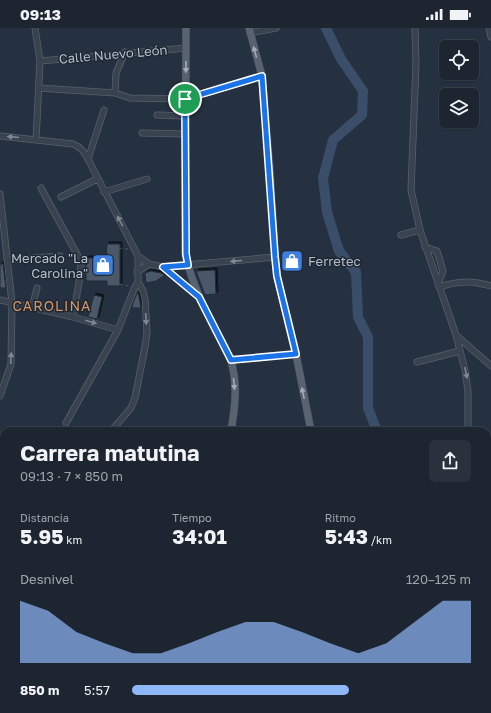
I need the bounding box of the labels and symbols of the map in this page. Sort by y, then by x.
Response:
street label: Calle Nuevo León [58,41,168,67]
one-way arrow [252,45,258,57]
one-way arrow [183,61,189,74]
pin [168,82,202,116]
one-way arrow [7,134,19,141]
one-way arrow [116,215,123,227]
shop icon: Ferretec [279,248,305,274]
place label: Mercado "La Carolina" [11,250,88,281]
shop icon: Mercado "La Carolina" [90,252,116,278]
place label: Ferretec [308,253,361,269]
one-way arrow [230,257,242,264]
district label: CAROLINA [13,297,91,314]
one-way arrow [143,313,150,325]
one-way arrow [85,319,97,325]
one-way arrow [7,352,14,364]
one-way arrow [463,367,469,379]
one-way arrow [231,378,238,390]
one-way arrow [300,387,306,399]

